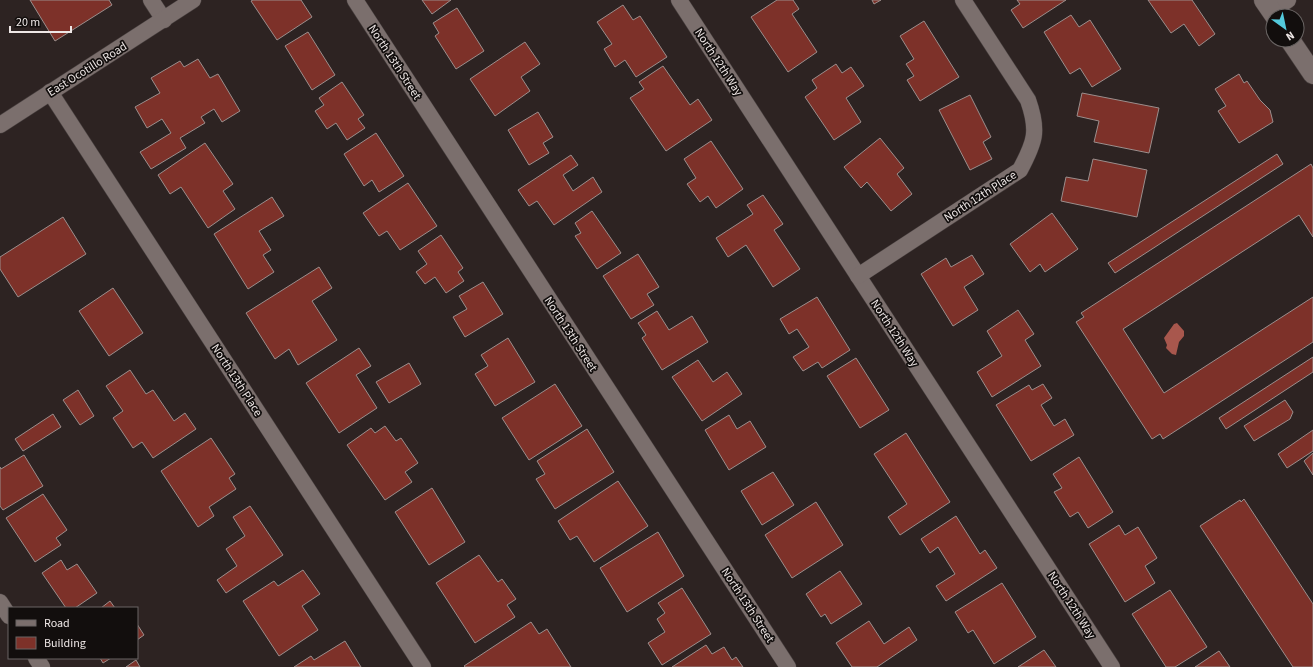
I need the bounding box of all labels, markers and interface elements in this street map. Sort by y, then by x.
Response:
scale bar [10,8,71,34]
north arrow [1265,8,1305,48]
text: 20 m [16,14,40,31]
street label: North 13th Street [364,21,425,103]
street label: North 12th Way [690,25,747,100]
text: N [1283,28,1297,44]
street label: East Ocotillo Road [44,38,130,101]
street label: North 12th Place [941,167,1020,226]
street label: North 13th Street [540,293,601,375]
street label: North 12th Way [866,296,923,371]
street label: North 13th Place [207,341,266,420]
street label: North 13th Street [717,564,778,646]
street label: North 12th Way [1043,568,1100,643]
legend [8,607,138,659]
text: Road [44,615,70,632]
text: Building [44,635,86,652]

